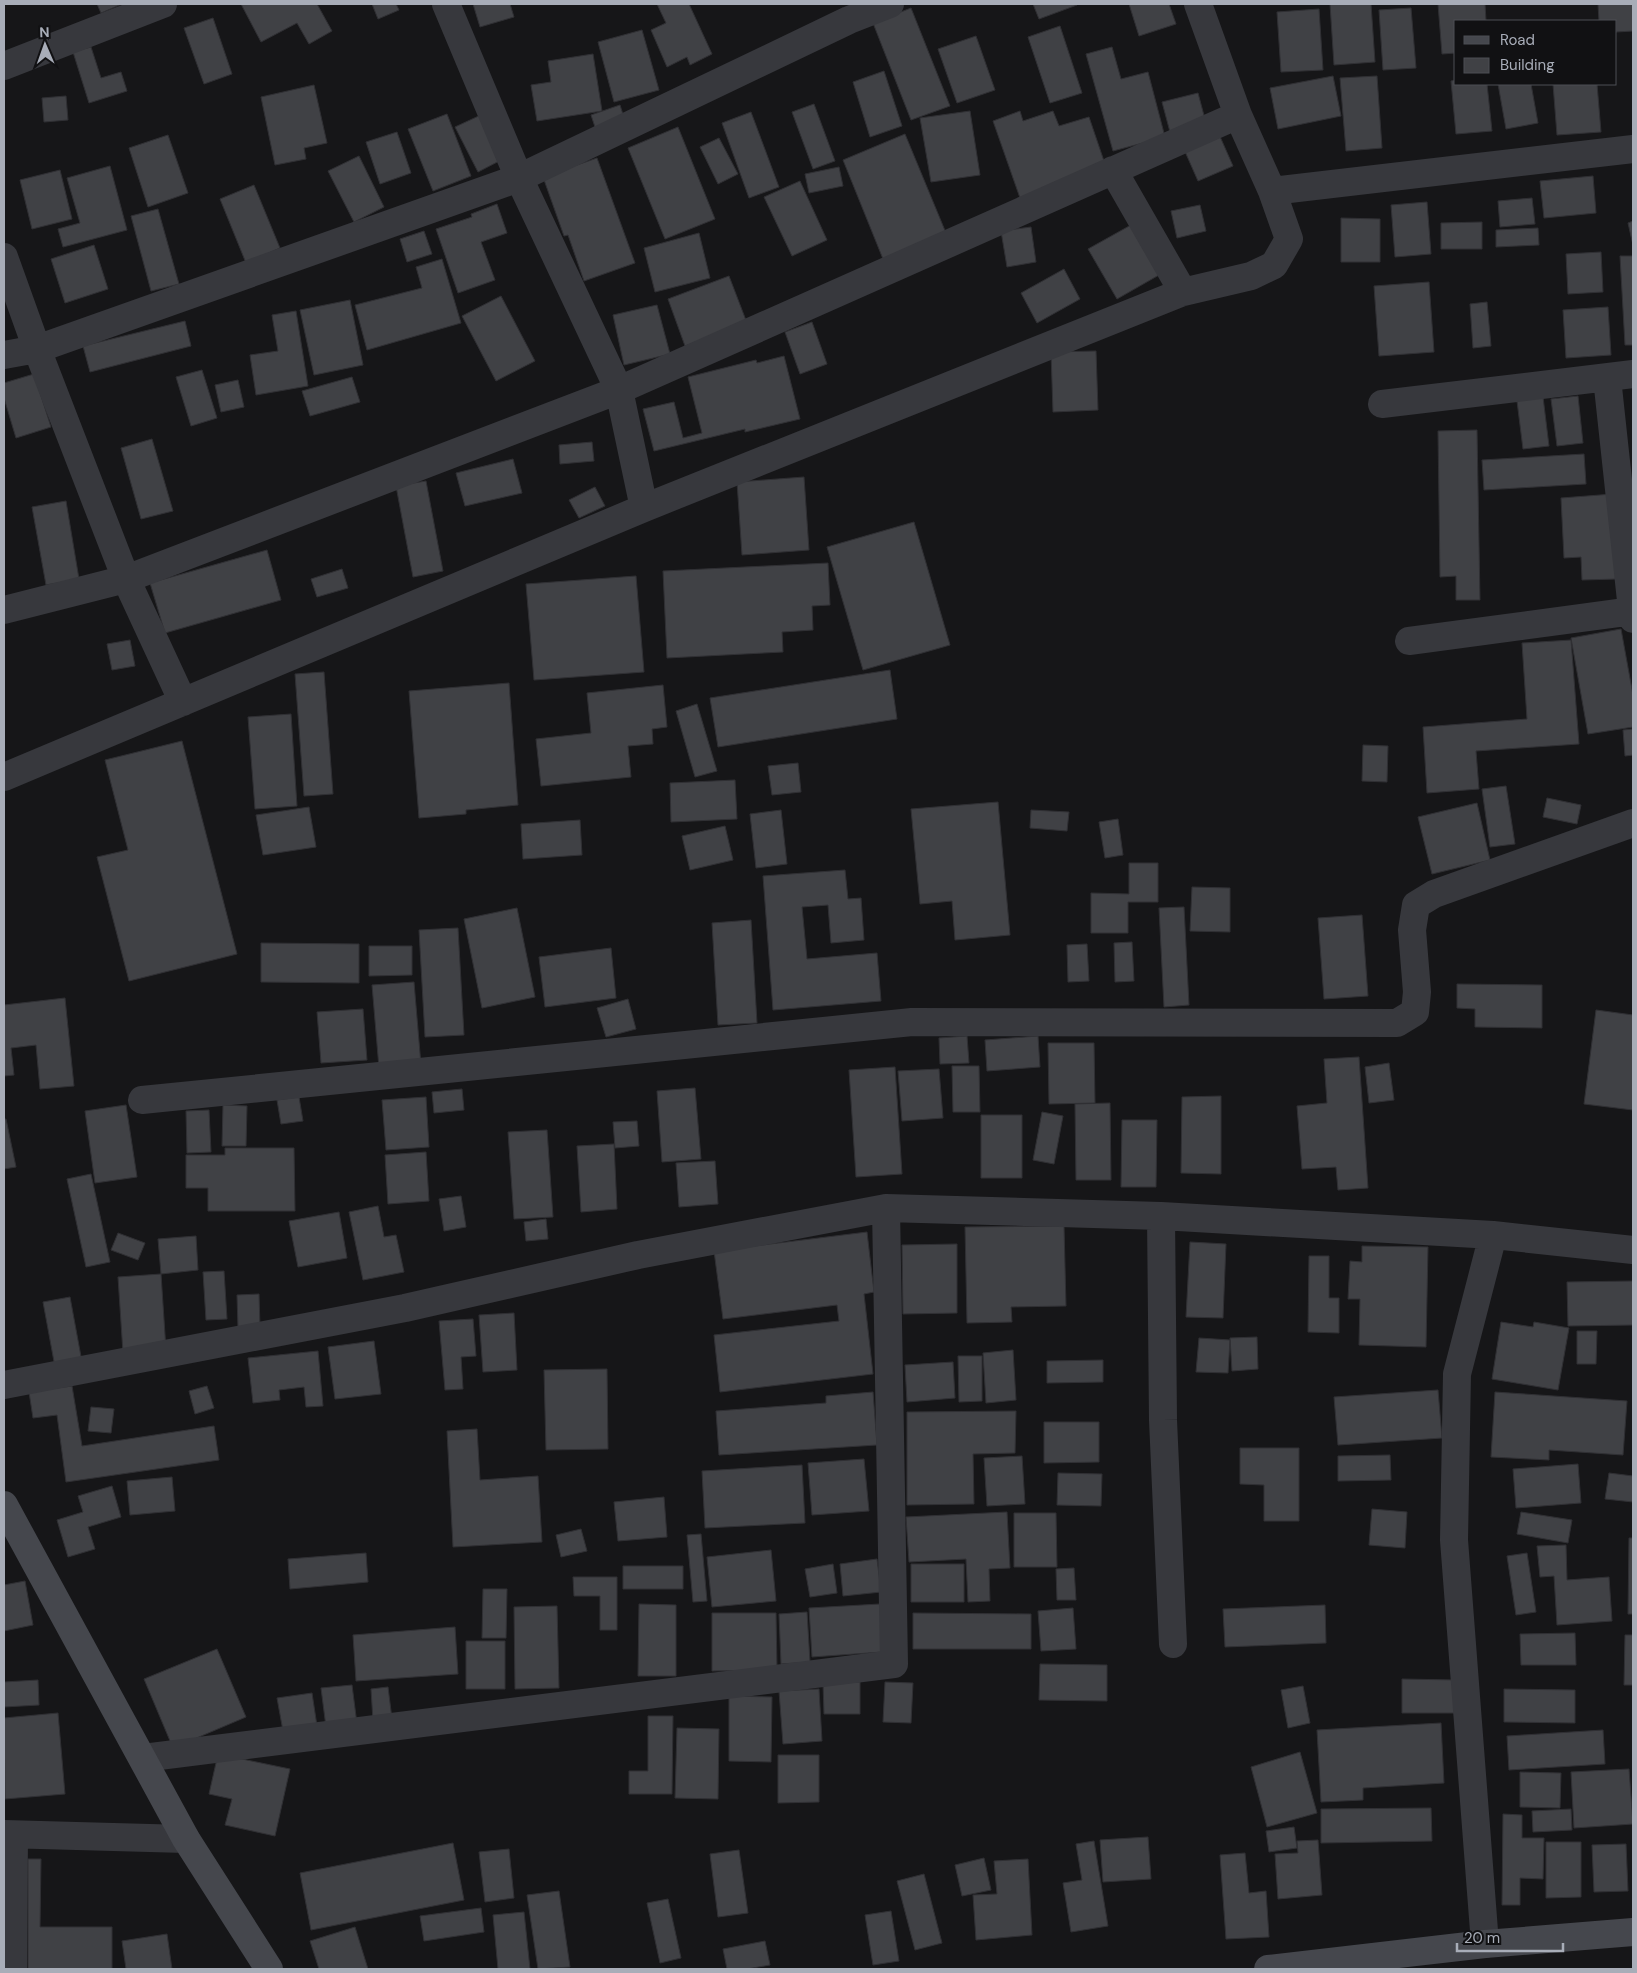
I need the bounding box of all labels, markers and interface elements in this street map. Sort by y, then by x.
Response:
north arrow [20,20,70,70]
legend [1454,20,1617,85]
text: N [39,23,50,41]
text: Road [1500,30,1535,50]
text: Building [1500,55,1555,75]
scale bar [1457,1920,1563,1952]
text: 20 m [1464,1928,1500,1948]

